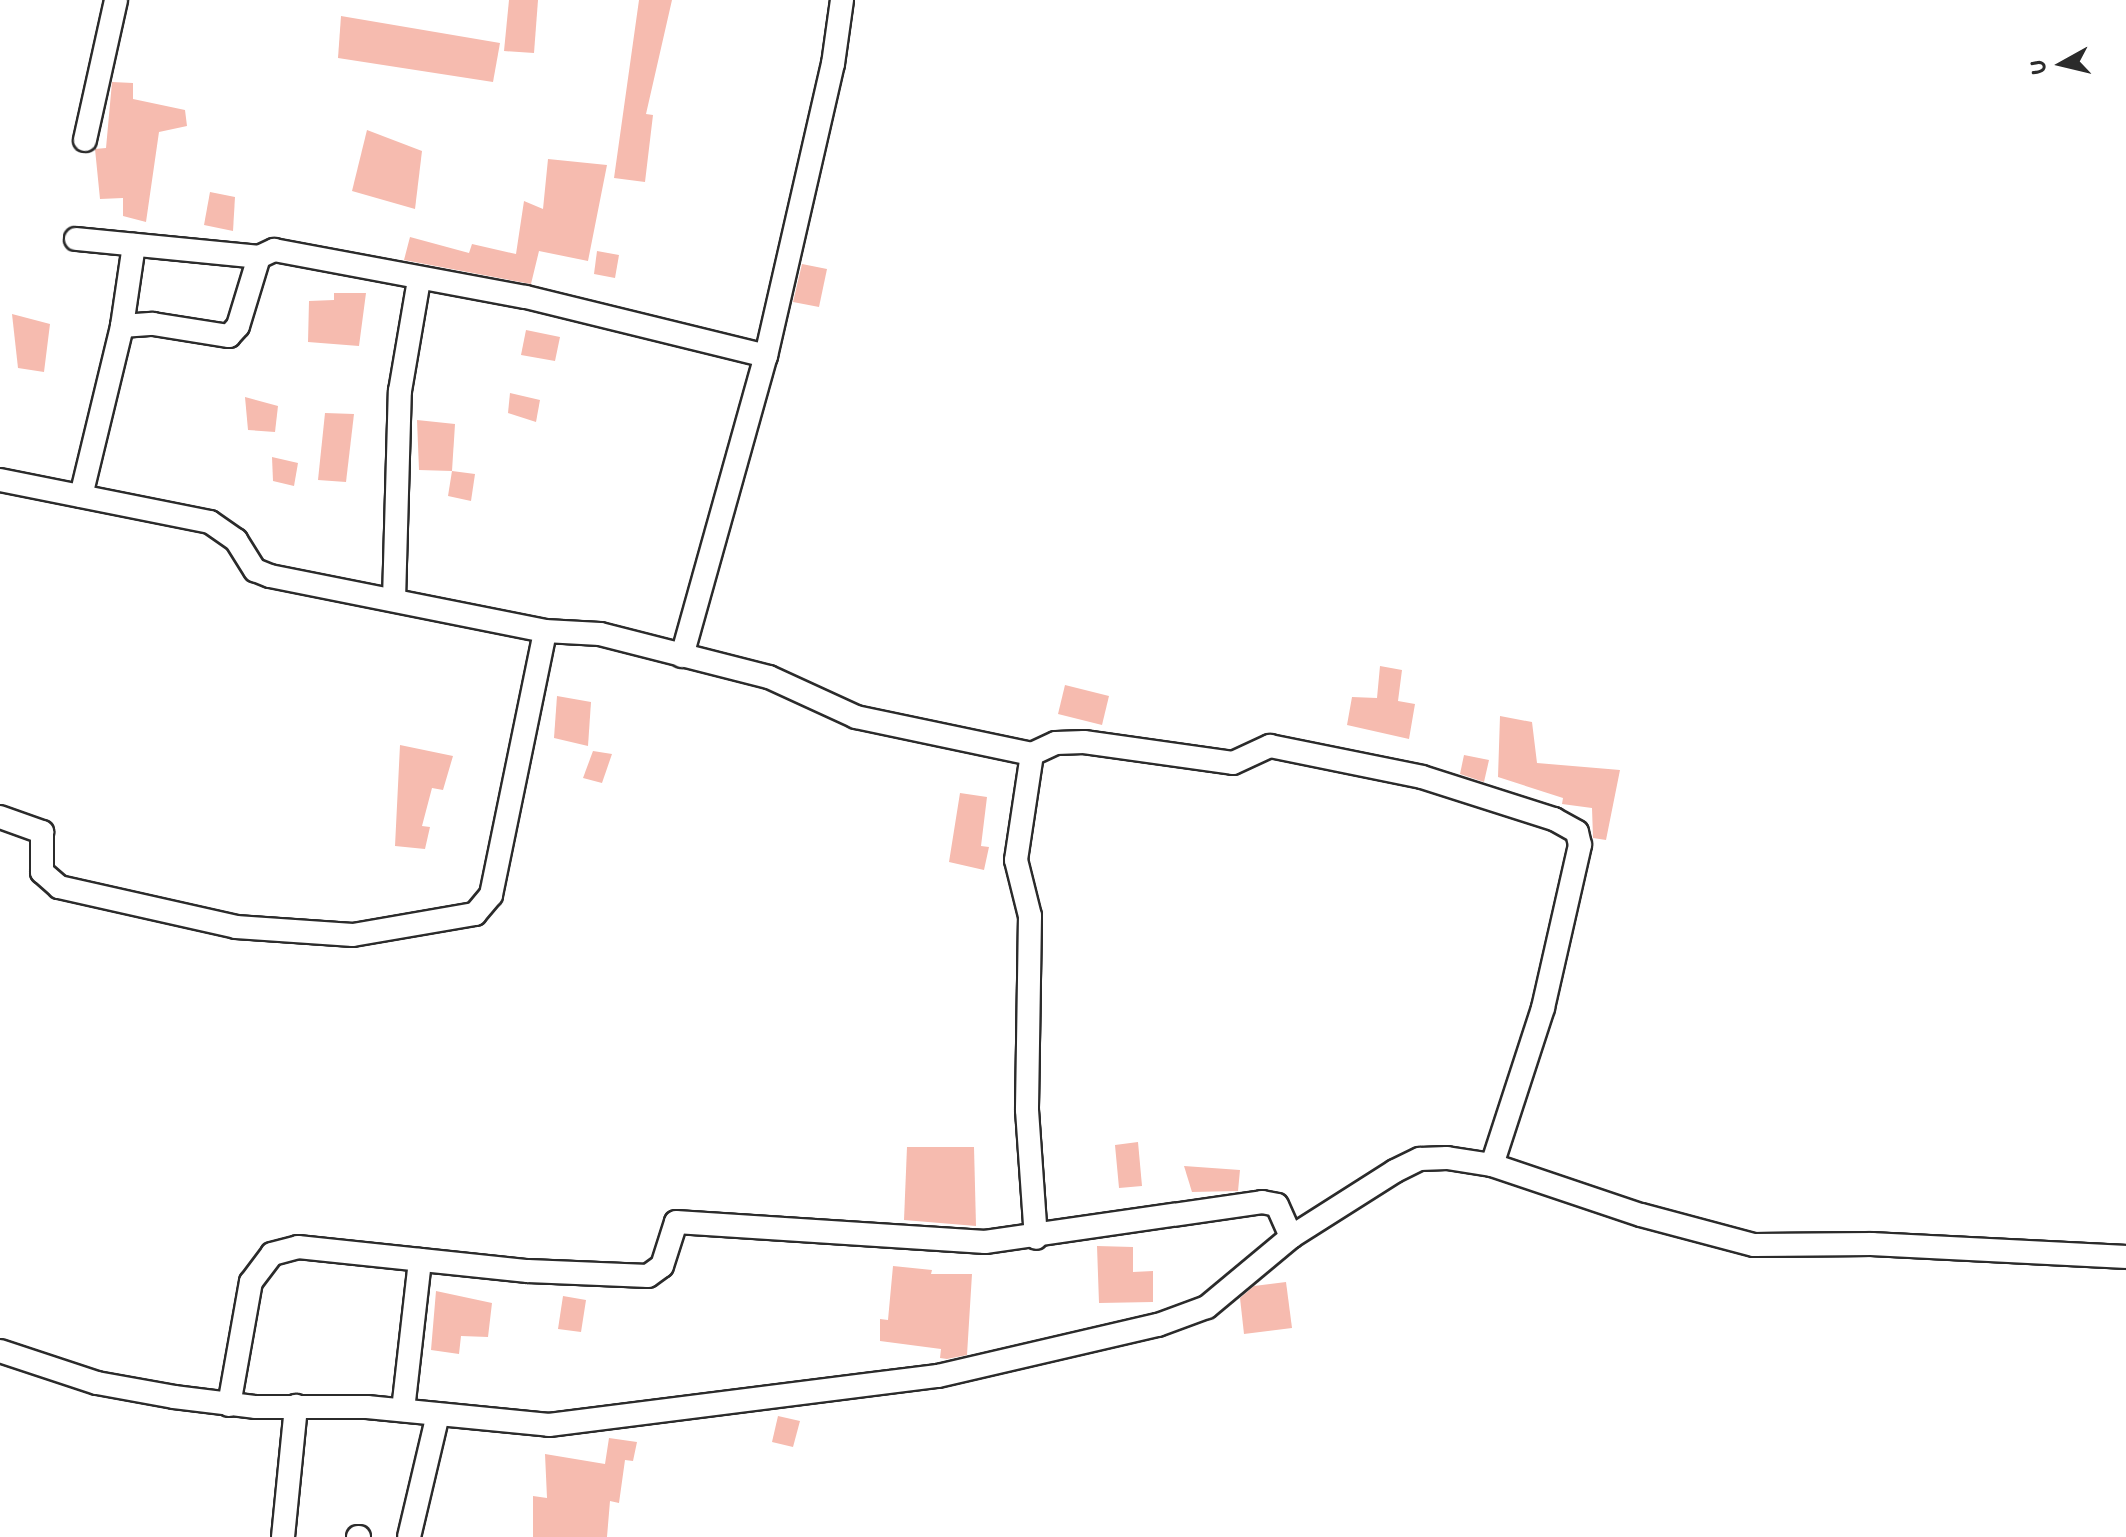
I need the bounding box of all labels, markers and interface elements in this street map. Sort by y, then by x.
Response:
north arrow [2022,24,2102,104]
text: U [2023,58,2052,77]

